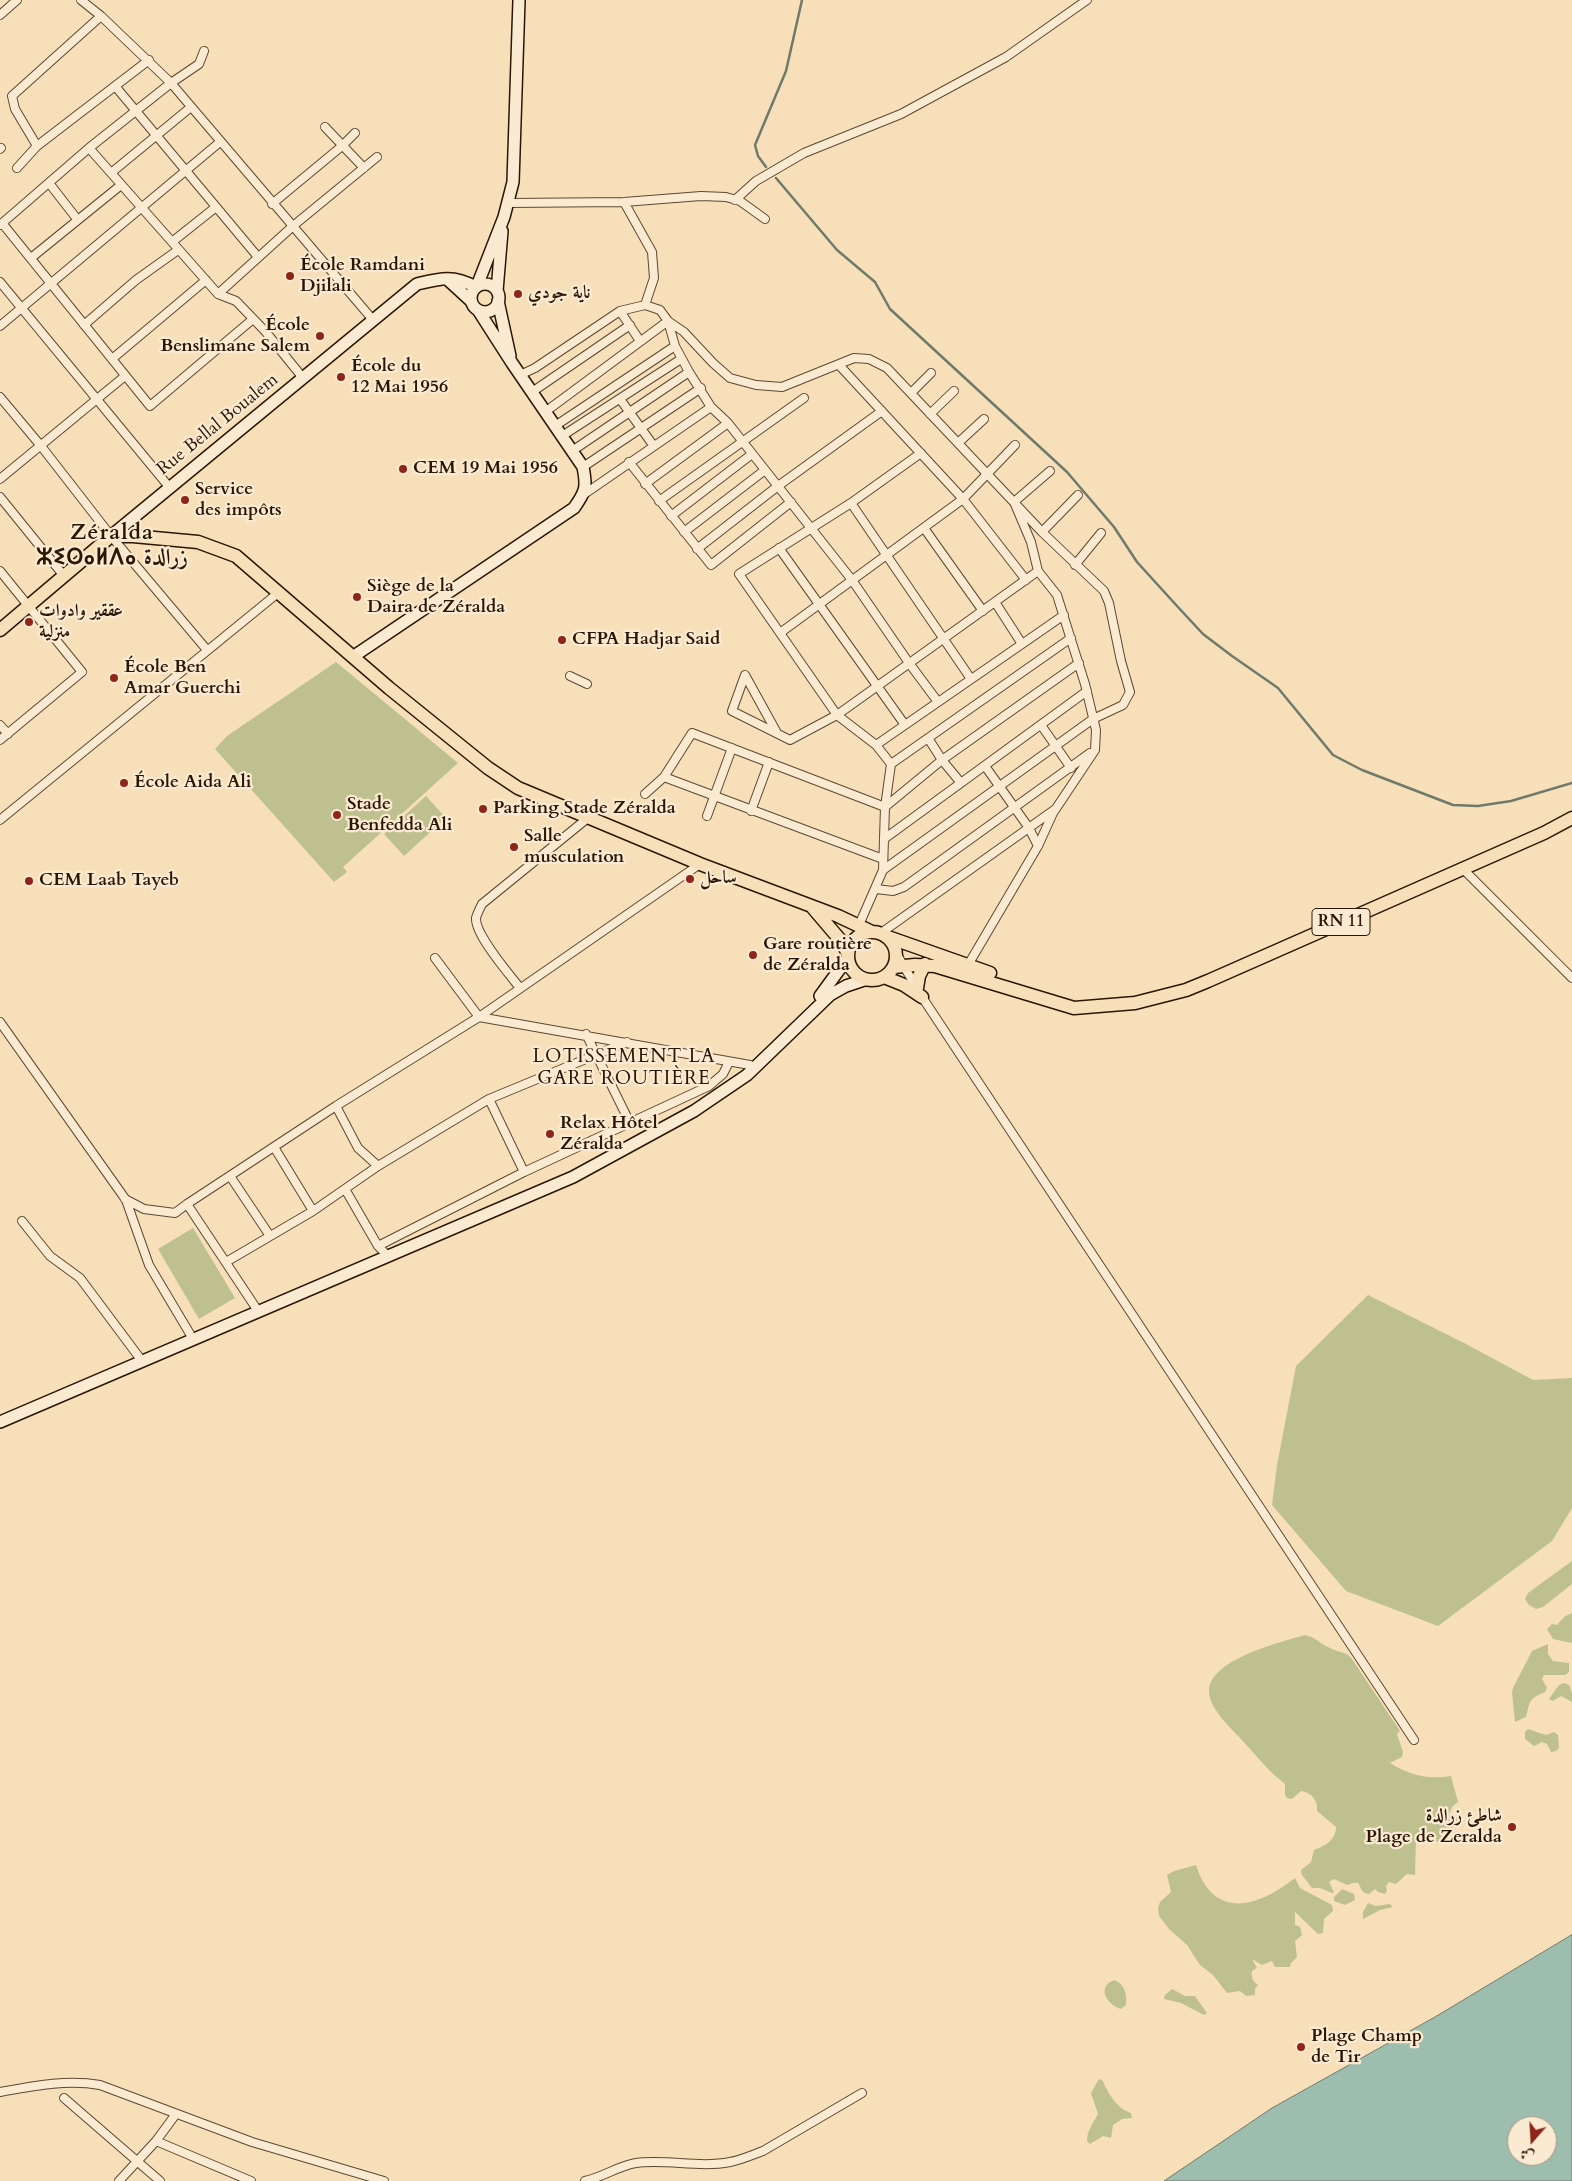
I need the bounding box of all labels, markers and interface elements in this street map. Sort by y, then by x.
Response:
place label: École Ramdani Djilali [300,255,425,298]
marker: École Ramdani Djilali [284,270,296,282]
place label: ناية جودي [528,283,590,305]
marker: ناية جودي [512,288,524,300]
place label: École Benslimane Salem [160,315,310,358]
marker: École Benslimane Salem [314,330,326,342]
place label: École du 12 Mai 1956 [351,356,448,398]
street label: Rue Bellal Boualem [153,369,283,481]
marker: École du 12 Mai 1956 [335,371,347,383]
place label: CEM 19 Mai 1956 [413,458,558,480]
marker: CEM 19 Mai 1956 [397,463,409,475]
place label: Service des impôts [195,479,282,522]
marker: Service des impôts [179,494,191,506]
district label: Zéralda ⵣⵉⵔⴰⵍⴷⴰ زرالدة [40,521,184,572]
place label: Siège de la Daira de Zéralda [367,576,505,618]
marker: Siège de la Daira de Zéralda [351,591,363,603]
place label: عققير وادوات منزلية [39,601,123,644]
marker: عققير وادوات منزلية [23,616,35,628]
place label: CFPA Hadjar Said [572,629,720,651]
marker: CFPA Hadjar Said [556,634,568,646]
place label: École Ben Amar Guerchi [124,657,241,700]
marker: École Ben Amar Guerchi [108,672,120,684]
place label: École Aida Ali [134,772,252,794]
marker: École Aida Ali [118,777,130,789]
place label: Stade Benfedda Ali [347,794,452,836]
place label: Parking Stade Zéralda [493,798,676,820]
marker: Parking Stade Zéralda [477,803,489,815]
marker: Stade Benfedda Ali [331,809,343,821]
place label: Salle musculation [524,826,624,869]
marker: Salle musculation [508,841,520,853]
place label: ساحل [700,868,737,890]
place label: CEM Laab Tayeb [39,870,179,892]
marker: ساحل [684,873,696,885]
marker: CEM Laab Tayeb [23,875,35,887]
road number: RN 11 [1312,909,1370,936]
place label: Gare routière de Zéralda [763,934,872,976]
marker: Gare routière de Zéralda [747,949,759,961]
district label: LOTISSEMENT LA GARE ROUTIÈRE [531,1047,717,1091]
place label: Relax Hôtel Zéralda [560,1113,658,1156]
marker: Relax Hôtel Zéralda [544,1128,556,1140]
place label: شاطئ زرالدة Plage de Zeralda [1366,1806,1502,1848]
marker: شاطئ زرالدة Plage de Zeralda [1506,1821,1518,1833]
place label: Plage Champ de Tir [1311,2026,1422,2068]
marker: Plage Champ de Tir [1295,2041,1307,2053]
north arrow [1507,2116,1557,2166]
text: ش [1518,2143,1537,2166]

